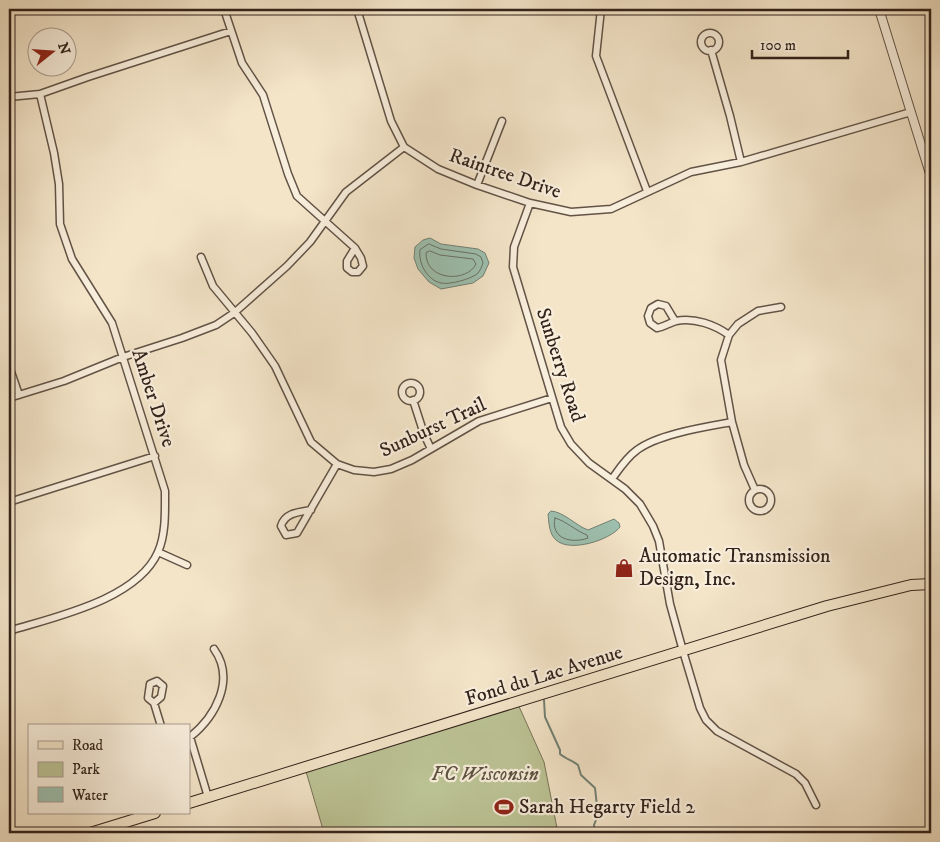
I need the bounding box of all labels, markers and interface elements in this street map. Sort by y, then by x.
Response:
north arrow [28,28,78,78]
scale bar [752,28,849,60]
text: 100 m [760,36,796,55]
text: N [53,40,74,57]
street label: Raintree Drive [446,143,564,205]
street label: Sunberry Road [530,305,590,425]
street label: Amber Drive [125,346,181,450]
street label: Sunburst Trail [376,392,490,464]
place label: Automatic Transmission Design, Inc. [639,544,831,592]
shop icon: Automatic Transmission Design, Inc. [613,557,635,579]
street label: Fond du Lac Avenue [462,640,626,712]
legend [28,724,190,814]
text: Road [72,736,104,755]
text: Park [72,760,101,779]
park label: FC Wisconsin [431,762,539,787]
text: Water [71,786,108,805]
place label: Sarah Hegarty Field 2 [519,795,695,820]
sports icon: Sarah Hegarty Field 2 [493,796,515,818]

